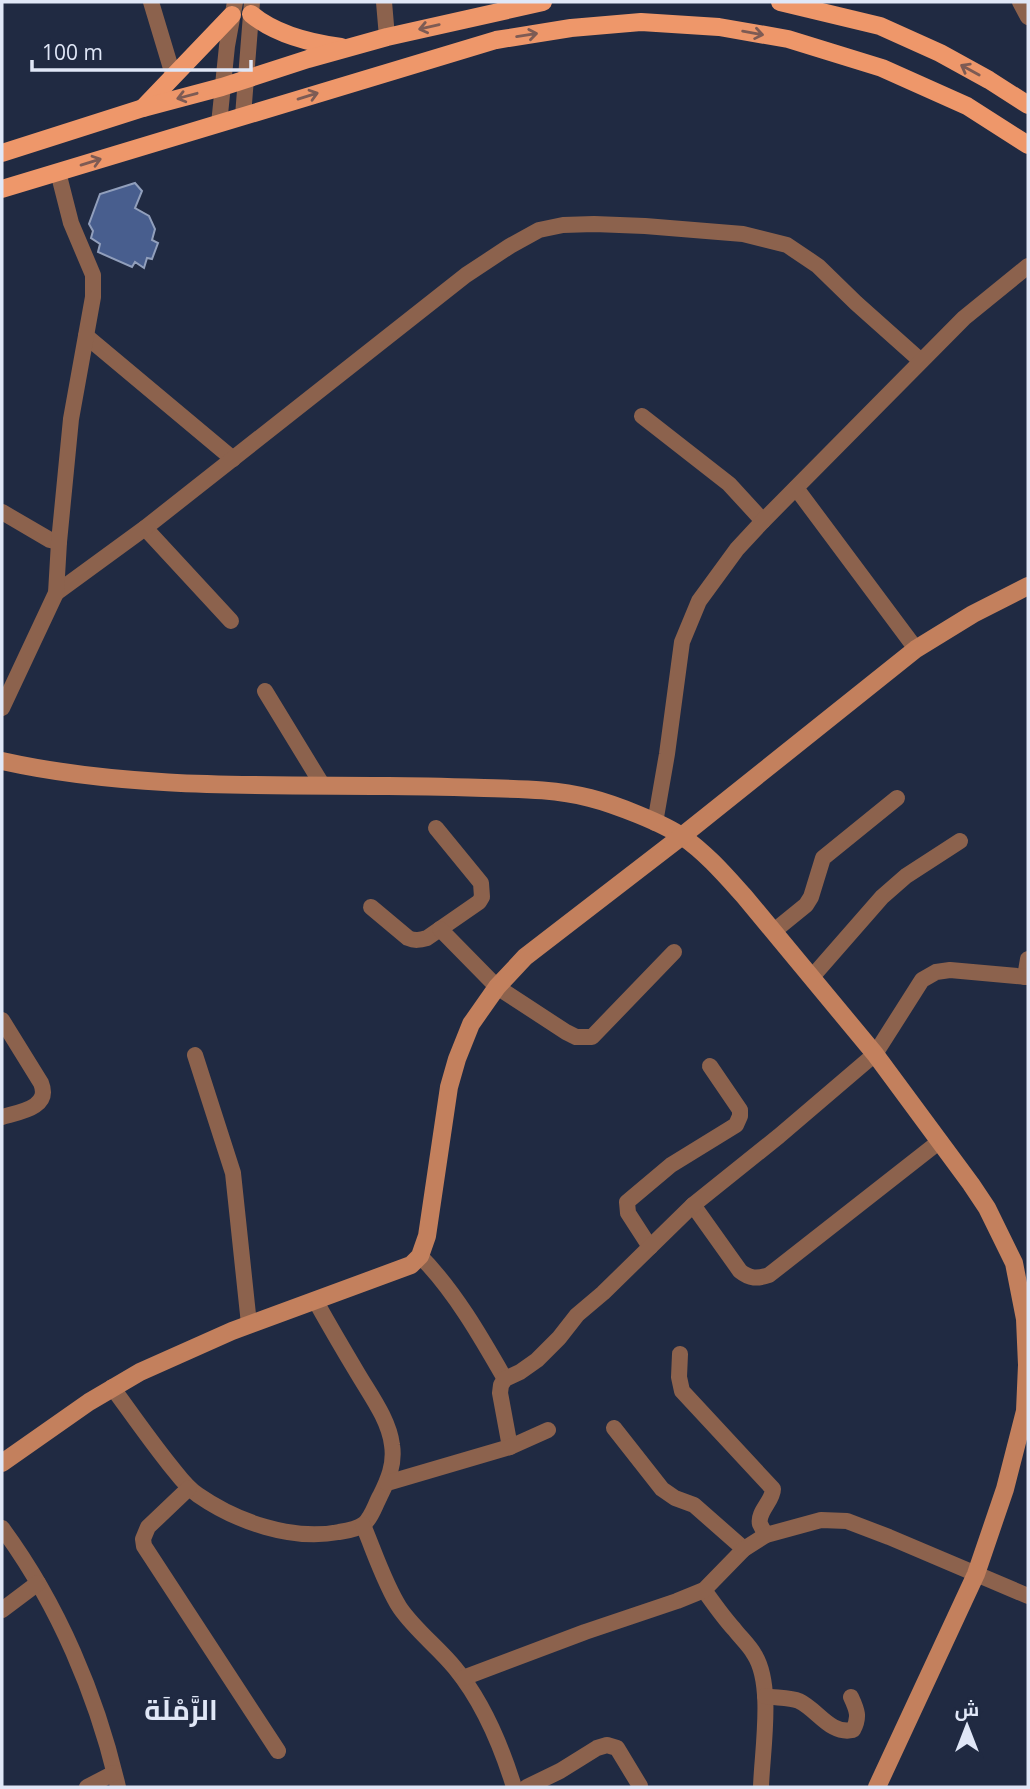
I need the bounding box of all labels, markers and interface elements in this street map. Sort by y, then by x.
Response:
one-way arrow [418,21,441,35]
one-way arrow [741,27,764,40]
scale bar [32,28,250,72]
one-way arrow [515,28,538,41]
text: 100 m [42,38,103,66]
one-way arrow [960,62,981,76]
one-way arrow [297,88,319,101]
one-way arrow [176,90,198,103]
one-way arrow [79,154,101,167]
district label: الرَّمْلَة [144,1690,218,1728]
north arrow [932,1691,1002,1761]
text: ش [955,1696,979,1722]

